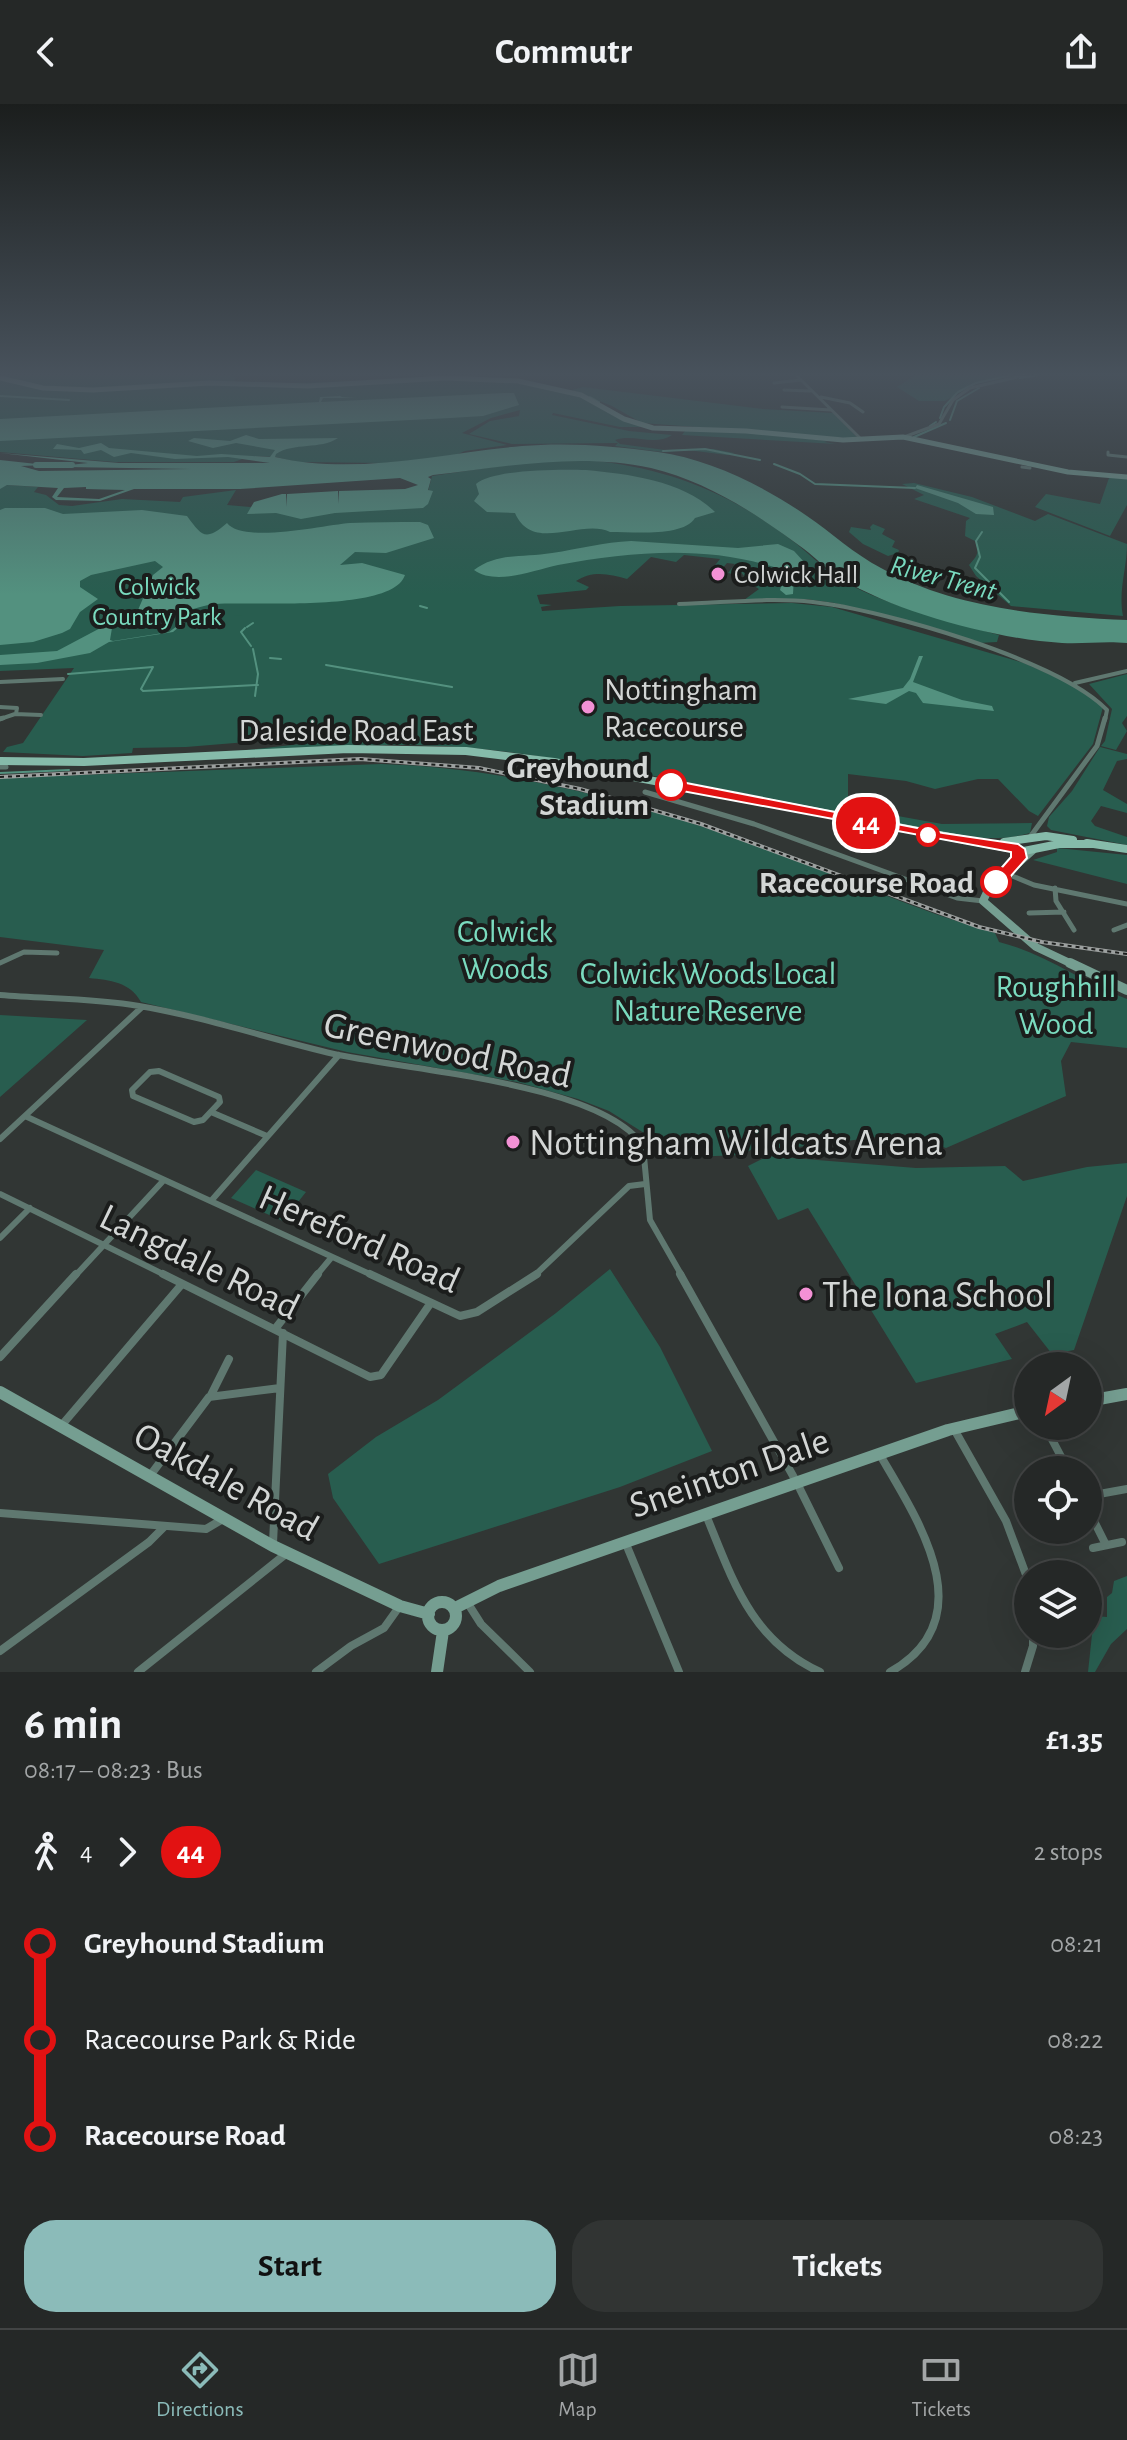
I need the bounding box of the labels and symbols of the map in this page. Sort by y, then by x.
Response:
water label: River Trent [887,551,1000,607]
place label: Colwick Hall [734,562,858,588]
marker: Colwick Hall [709,565,727,583]
park label: Colwick Country Park [92,574,222,630]
place label: Nottingham Racecourse [604,674,758,743]
marker: Nottingham Racecourse [579,698,597,716]
street label: Daleside Road East [239,715,473,747]
place label: Greyhound Stadium [507,752,649,821]
marker: Greyhound Stadium [656,770,686,800]
line badge: 44 [830,797,902,849]
unlabelled marker [917,824,939,846]
place label: Racecourse Road [759,867,974,899]
marker: Racecourse Road [981,867,1011,897]
park label: Colwick Woods [457,916,553,985]
park label: Colwick Woods Local Nature Reserve [580,958,836,1027]
park label: Roughhill Wood [995,971,1117,1040]
street label: Greenwood Road [320,1006,575,1096]
place label: Nottingham Wildcats Arena [529,1125,943,1163]
marker: Nottingham Wildcats Arena [504,1133,522,1151]
street label: Hereford Road [253,1179,465,1301]
street label: Langdale Road [93,1198,305,1327]
place label: The Iona School [822,1277,1053,1315]
marker: The Iona School [797,1285,815,1303]
north arrow [1014,1352,1102,1440]
street label: Oakdale Road [127,1417,325,1549]
street label: Sneinton Dale [625,1422,834,1526]

